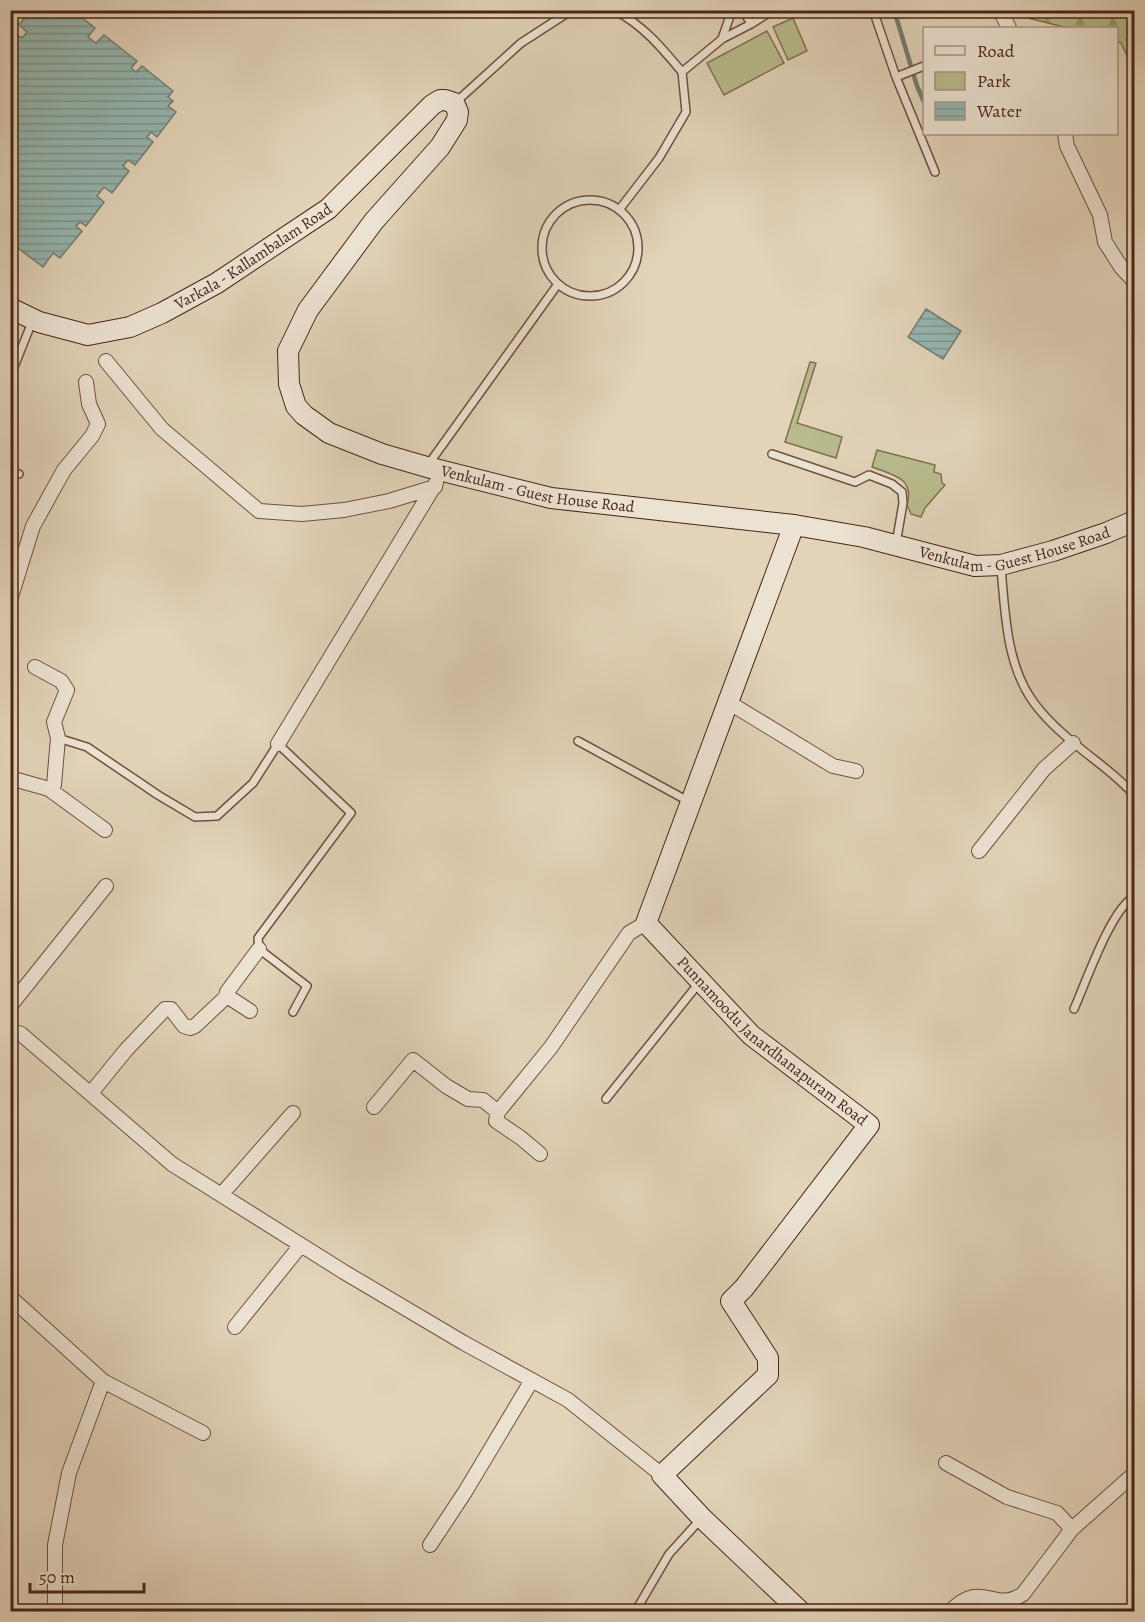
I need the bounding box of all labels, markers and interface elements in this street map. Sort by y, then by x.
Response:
legend [923,27,1118,135]
text: Road [977,39,1015,63]
text: Park [977,69,1011,93]
text: Water [976,99,1022,123]
street label: Varkala - Kallambalam Road [170,198,337,316]
street label: Venkulam - Guest House Road [438,460,636,518]
street label: Venkulam - Guest House Road [916,521,1114,577]
street label: Punnamoodu Janardhanapuram Road [672,952,872,1131]
scale bar [30,1556,144,1594]
text: 50 m [39,1565,75,1589]

